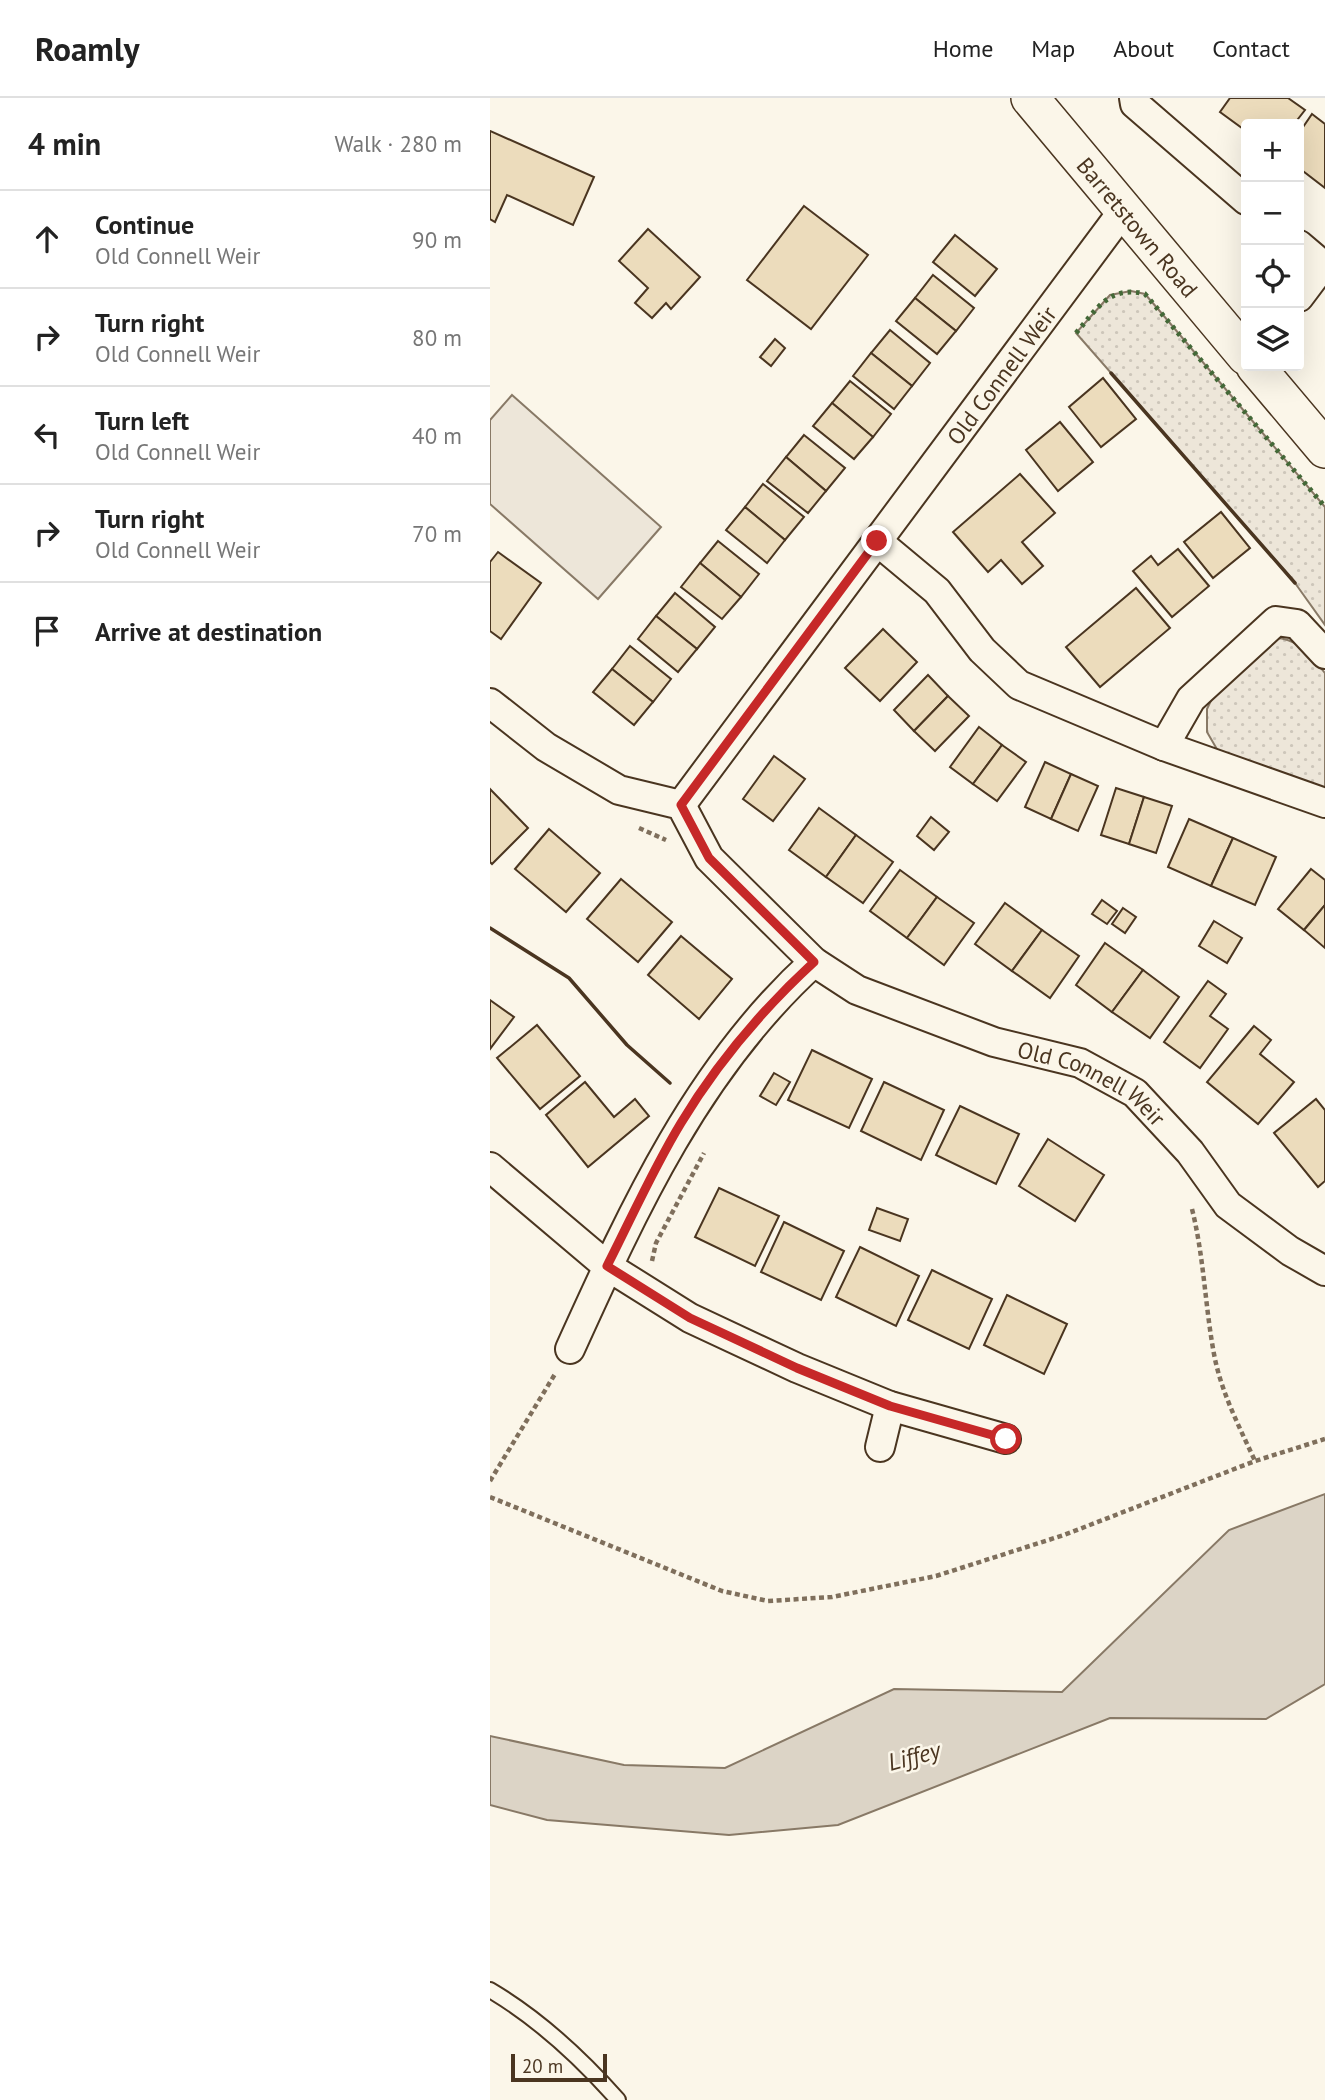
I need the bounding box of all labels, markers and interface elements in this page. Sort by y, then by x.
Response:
text: Roamly [35,27,139,70]
text: Home [933,33,993,64]
text: Map [1031,33,1075,64]
text: About [1113,33,1174,64]
text: Contact [1212,33,1290,64]
map controls [1241,119,1304,371]
button: + [1241,119,1304,182]
text: 4 min [28,124,101,163]
text: Walk · 280 m [335,129,462,158]
street label: Barretstown Road [1071,151,1205,303]
button: − [1241,182,1304,245]
text: Continue [95,208,194,241]
icon: ahead [28,220,66,258]
text: 90 m [412,225,462,254]
text: Old Connell Weir [95,241,260,270]
button: locate [1241,245,1304,308]
street label: Old Connell Weir [940,300,1062,450]
text: Turn right [95,306,204,339]
button: layers [1241,308,1304,371]
icon: right [28,318,66,356]
text: 80 m [412,323,462,352]
text: Old Connell Weir [95,339,260,368]
text: Turn left [95,404,189,437]
icon: left [28,416,66,454]
text: 40 m [412,421,462,450]
text: Old Connell Weir [95,437,260,466]
text: Turn right [95,502,204,535]
icon: right [28,514,66,552]
text: 70 m [412,519,462,548]
route end [861,525,892,556]
text: Old Connell Weir [95,535,260,564]
icon: arrive [28,612,66,650]
text: Arrive at destination [95,615,322,648]
street label: Old Connell Weir [1015,1034,1172,1132]
route start [990,1423,1021,1454]
water label: Liffey [884,1734,945,1778]
scale bar [511,2051,607,2083]
text: 20 m [522,2054,563,2078]

